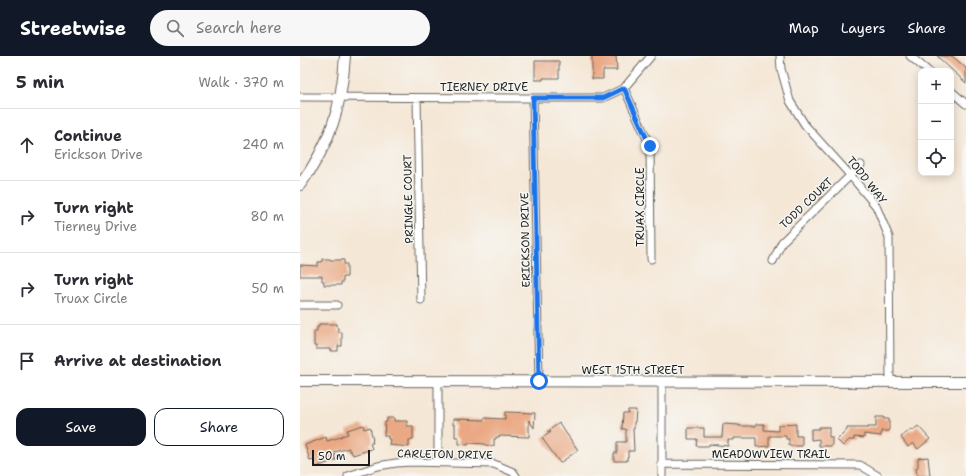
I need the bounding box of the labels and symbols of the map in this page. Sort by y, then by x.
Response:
street label: TIERNEY DRIVE [440,80,528,95]
route end [641,137,659,155]
street label: TODD WAY [843,153,890,207]
street label: PRINGLE COURT [400,154,417,244]
street label: TRUAX CIRCLE [633,167,648,247]
street label: TODD COURT [777,174,836,232]
street label: ERICKSON DRIVE [517,192,534,288]
street label: WEST 15TH STREET [581,363,685,378]
route start [530,372,548,390]
street label: CARLETON DRIVE [397,446,493,463]
street label: MEADOWVIEW TRAIL [712,447,830,462]
scale bar [312,448,370,467]

